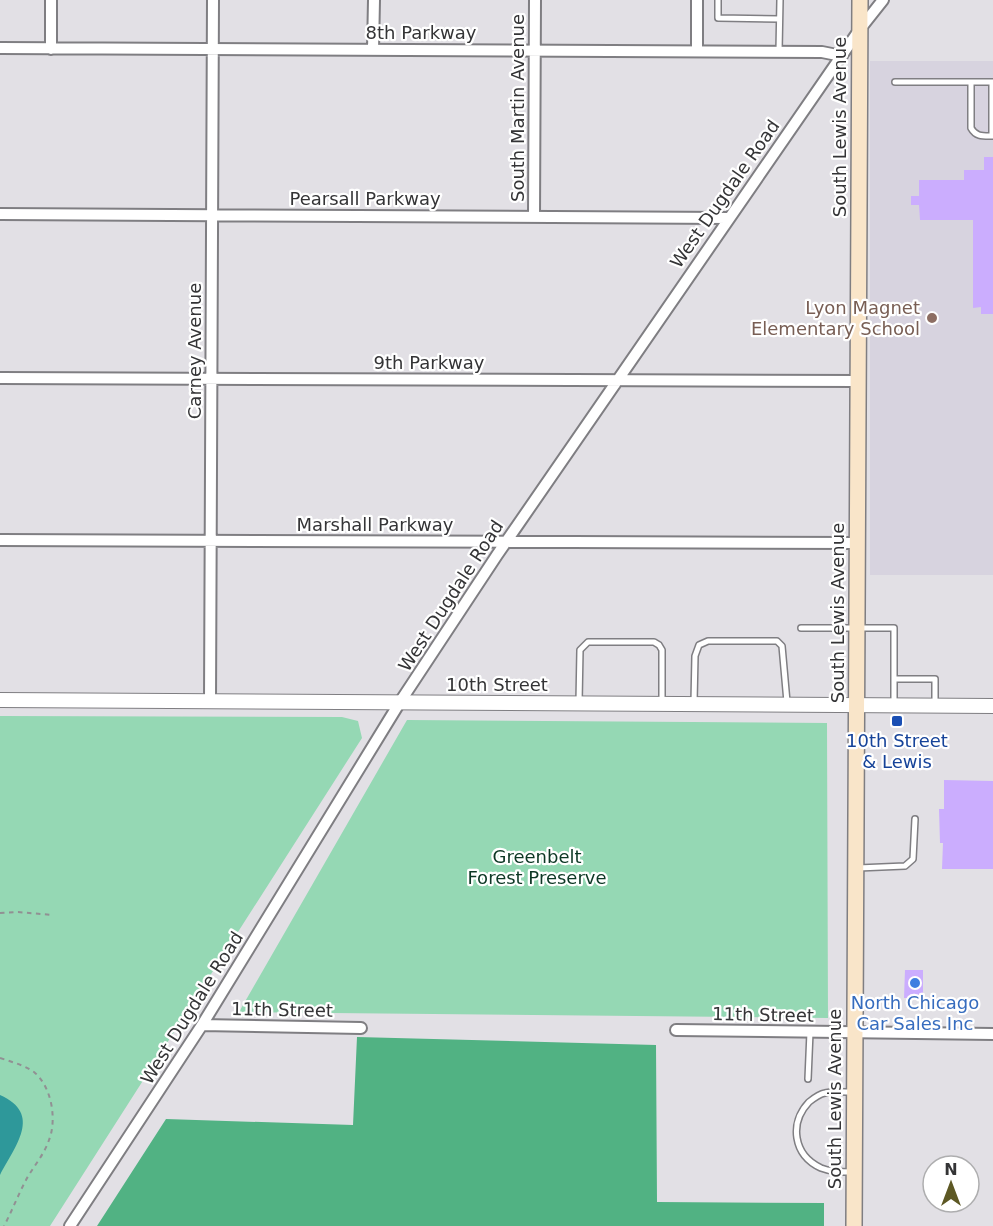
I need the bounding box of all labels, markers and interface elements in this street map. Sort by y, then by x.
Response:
street label: South Martin Avenue [507,14,528,202]
street label: 8th Parkway [366,22,477,43]
street label: South Lewis Avenue [829,37,850,217]
street label: West Dugdale Road [665,116,784,272]
street label: Pearsall Parkway [289,188,441,209]
street label: Carney Avenue [184,283,205,419]
place label: Lyon Magnet Elementary School [751,297,920,339]
marker: Lyon Magnet Elementary School [925,311,939,325]
street label: 9th Parkway [374,352,485,373]
street label: Marshall Parkway [297,514,454,535]
street label: West Dugdale Road [394,516,507,675]
street label: South Lewis Avenue [827,523,848,703]
street label: 10th Street [446,674,548,695]
marker: 10th Street & Lewis [890,714,904,728]
place label: 10th Street & Lewis [846,730,948,772]
park label: Greenbelt Forest Preserve [467,846,607,888]
street label: West Dugdale Road [136,928,247,1088]
marker: North Chicago Car Sales Inc [908,976,922,990]
place label: North Chicago Car Sales Inc [851,992,979,1034]
street label: 11th Street [231,998,333,1021]
street label: 11th Street [712,1003,814,1026]
street label: South Lewis Avenue [824,1009,845,1189]
north arrow [921,1154,981,1214]
text: N [944,1160,958,1179]

